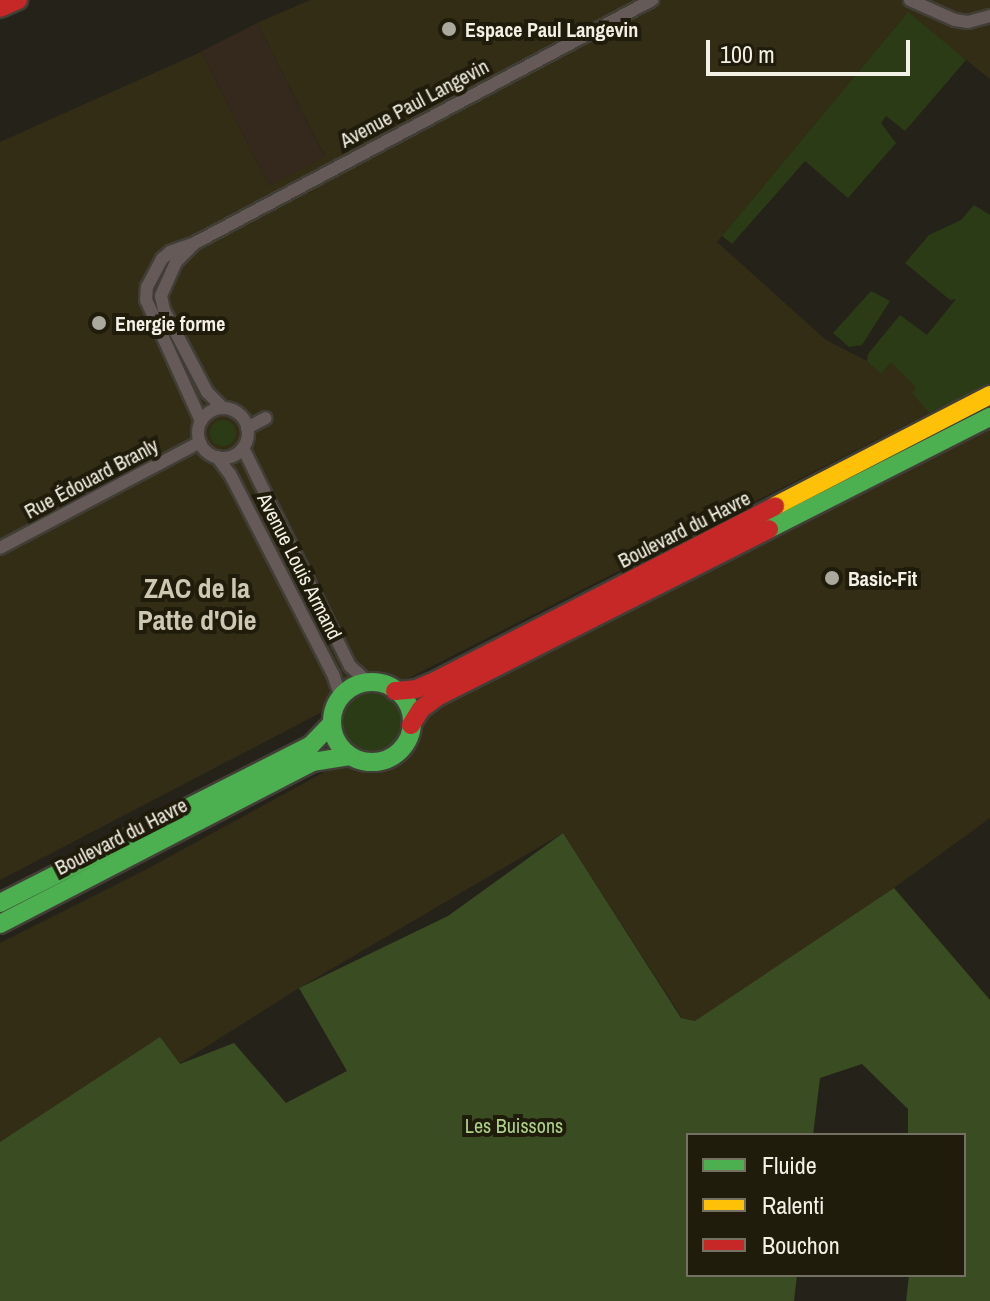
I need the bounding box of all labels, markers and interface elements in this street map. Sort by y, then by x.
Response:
place label: Espace Paul Langevin [465,17,638,41]
marker: Espace Paul Langevin [440,20,458,38]
scale bar [710,24,914,74]
text: 100 m [720,38,775,70]
street label: Avenue Paul Langevin [336,54,492,152]
place label: Energie forme [115,311,225,335]
marker: Energie forme [90,314,108,332]
street label: Rue Édouard Branly [20,433,162,523]
street label: Boulevard du Havre [614,485,754,573]
street label: Avenue Louis Armand [253,488,347,644]
place label: Basic-Fit [848,566,917,590]
marker: Basic-Fit [823,569,841,587]
district label: ZAC de la Patte d'Oie [137,571,257,637]
street label: Boulevard du Havre [51,792,191,880]
park label: Les Buissons [465,1113,563,1137]
legend [686,1133,966,1277]
text: Fluide [762,1149,817,1181]
text: Ralenti [762,1189,824,1221]
text: Bouchon [762,1229,840,1261]

